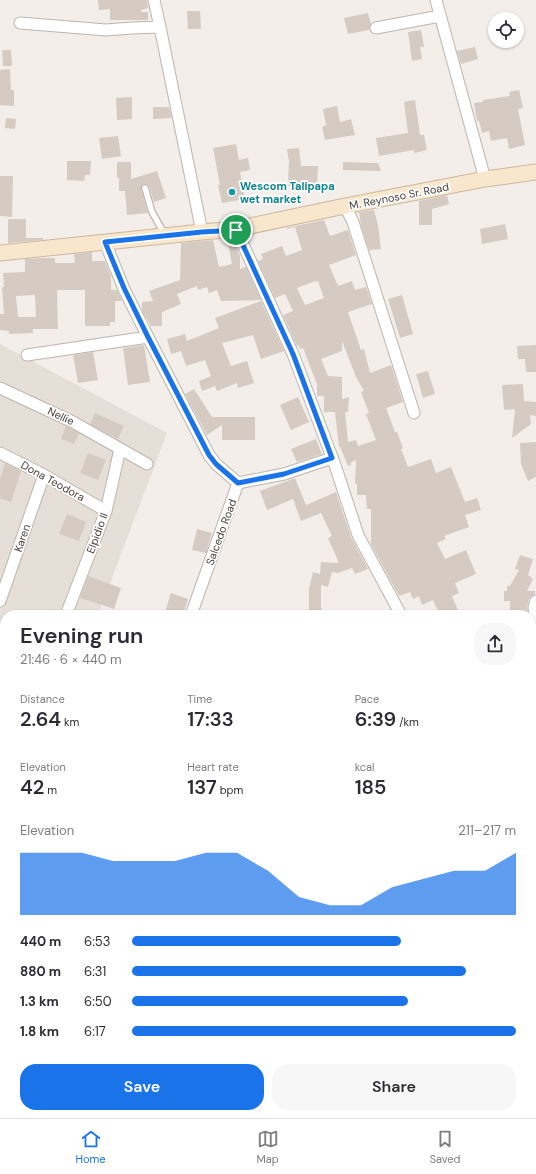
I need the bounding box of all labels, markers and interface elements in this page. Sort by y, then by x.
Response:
map controls [488,12,524,48]
button: locate [488,12,524,48]
place label: Wescom Talipapa wet market [240,179,335,206]
street label: M. Reynoso Sr. Road [348,179,450,213]
marker: Wescom Talipapa wet market [227,187,237,197]
pin [219,213,253,247]
icon: arrive [225,219,247,241]
street label: Nellie [46,404,76,428]
street label: Dona Teodora [19,458,87,504]
street label: Salcedo Road [203,497,239,567]
street label: Elpidio II [83,511,111,555]
street label: Karen [11,522,33,554]
text: Evening run [20,621,143,650]
button: share [474,623,516,665]
text: 21:46 · 6 × 440 m [20,651,122,668]
text: Distance [20,692,65,706]
text: Time [187,692,212,706]
text: Pace [355,692,379,706]
text: 2.64 [20,706,61,732]
text: 17:33 [187,706,234,732]
text: 6:39 [355,706,396,732]
text: km [61,715,79,729]
text: /km [396,715,419,729]
text: Elevation [20,760,66,774]
text: Heart rate [187,760,239,774]
text: kcal [355,760,375,774]
text: 42 [20,774,44,800]
text: 137 [187,774,217,800]
text: 185 [355,774,386,800]
text: m [44,783,57,797]
text: bpm [217,783,243,797]
text: Elevation [20,822,74,839]
text: 211–217 m [458,822,516,839]
text: 440 m [20,933,61,950]
text: 6:53 [84,933,110,950]
text: 880 m [20,963,61,980]
text: 6:31 [84,963,106,980]
text: 1.3 km [20,993,59,1010]
text: 6:50 [84,993,112,1010]
text: 1.8 km [20,1023,59,1040]
text: 6:17 [84,1023,106,1040]
button: Save [20,1064,264,1110]
button: Share [272,1064,516,1110]
tab: Home [75,1128,106,1166]
tab: Map [257,1128,279,1166]
tab: Saved [430,1128,460,1166]

